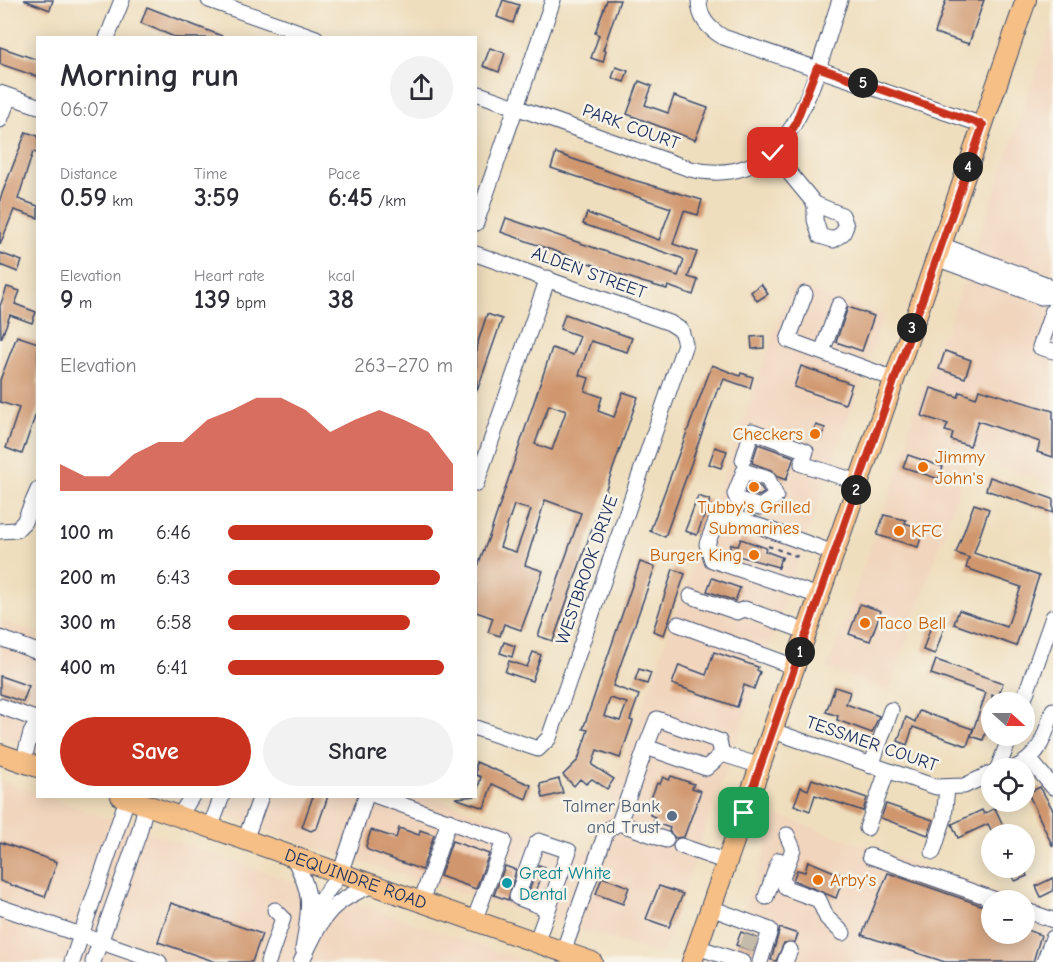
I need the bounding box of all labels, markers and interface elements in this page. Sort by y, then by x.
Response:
text: Morning run [60,56,239,94]
button: share [390,56,453,119]
pin: 5 [848,68,878,98]
text: 5 [859,74,867,92]
text: 06:07 [60,98,108,121]
street label: PARK COURT [580,100,683,154]
pin [747,127,798,178]
icon: check [756,136,789,169]
pin: 4 [953,152,983,182]
text: 4 [964,158,972,176]
text: Distance [60,165,117,183]
text: Time [194,165,227,183]
text: Pace [328,165,360,183]
text: 0.59 [60,183,107,213]
text: 3:59 [194,183,240,213]
text: 6:45 [328,183,373,213]
text: km [107,192,133,210]
text: /km [373,192,406,210]
street label: ALDEN STREET [529,242,650,304]
text: Elevation [60,267,121,285]
text: Heart rate [194,267,265,285]
text: kcal [328,267,355,285]
text: 9 [60,285,74,315]
text: 139 [194,285,231,315]
text: 38 [328,285,354,315]
text: m [74,294,92,312]
text: bpm [231,294,266,312]
pin: 3 [897,313,927,343]
text: 3 [908,319,916,337]
text: Elevation [60,354,137,377]
text: 263–270 m [354,354,453,377]
place label: Checkers [733,424,803,445]
marker: Checkers [808,427,822,441]
place label: Jimmy John's [935,447,986,489]
marker: Jimmy John's [916,460,930,474]
pin: 2 [841,475,871,505]
marker: Tubby's Grilled Submarines [747,480,761,494]
text: 2 [852,481,860,499]
street label: WESTBROOK DRIVE [552,492,622,647]
place label: Tubby's Grilled Submarines [697,497,811,539]
text: 100 m [60,521,114,544]
text: 6:46 [156,521,191,544]
place label: KFC [911,521,942,542]
marker: KFC [892,524,906,538]
place label: Burger King [650,545,742,566]
marker: Burger King [747,548,761,562]
text: 200 m [60,566,116,589]
text: 6:43 [156,566,190,589]
text: 300 m [60,611,116,634]
text: 6:58 [156,611,192,634]
place label: Taco Bell [877,613,946,634]
marker: Taco Bell [858,616,872,630]
pin: 1 [785,637,815,667]
text: 1 [797,643,803,661]
text: 400 m [60,656,115,679]
text: 6:41 [156,656,188,679]
north arrow [981,692,1035,746]
map controls [981,692,1035,944]
street label: TESSMER COURT [803,712,941,777]
button: Save [60,717,251,786]
button: Share [263,717,453,786]
button: locate [981,758,1035,812]
pin [718,787,769,838]
place label: Talmer Bank and Trust [563,796,661,838]
icon: arrive [727,796,760,829]
marker: Talmer Bank and Trust [665,809,679,823]
button: + [981,824,1035,878]
street label: DEQUINDRE ROAD [282,844,430,913]
place label: Great White Dental [519,863,611,905]
place label: Arby's [830,870,876,891]
marker: Arby's [811,873,825,887]
marker: Great White Dental [500,876,514,890]
button: − [981,890,1035,944]

